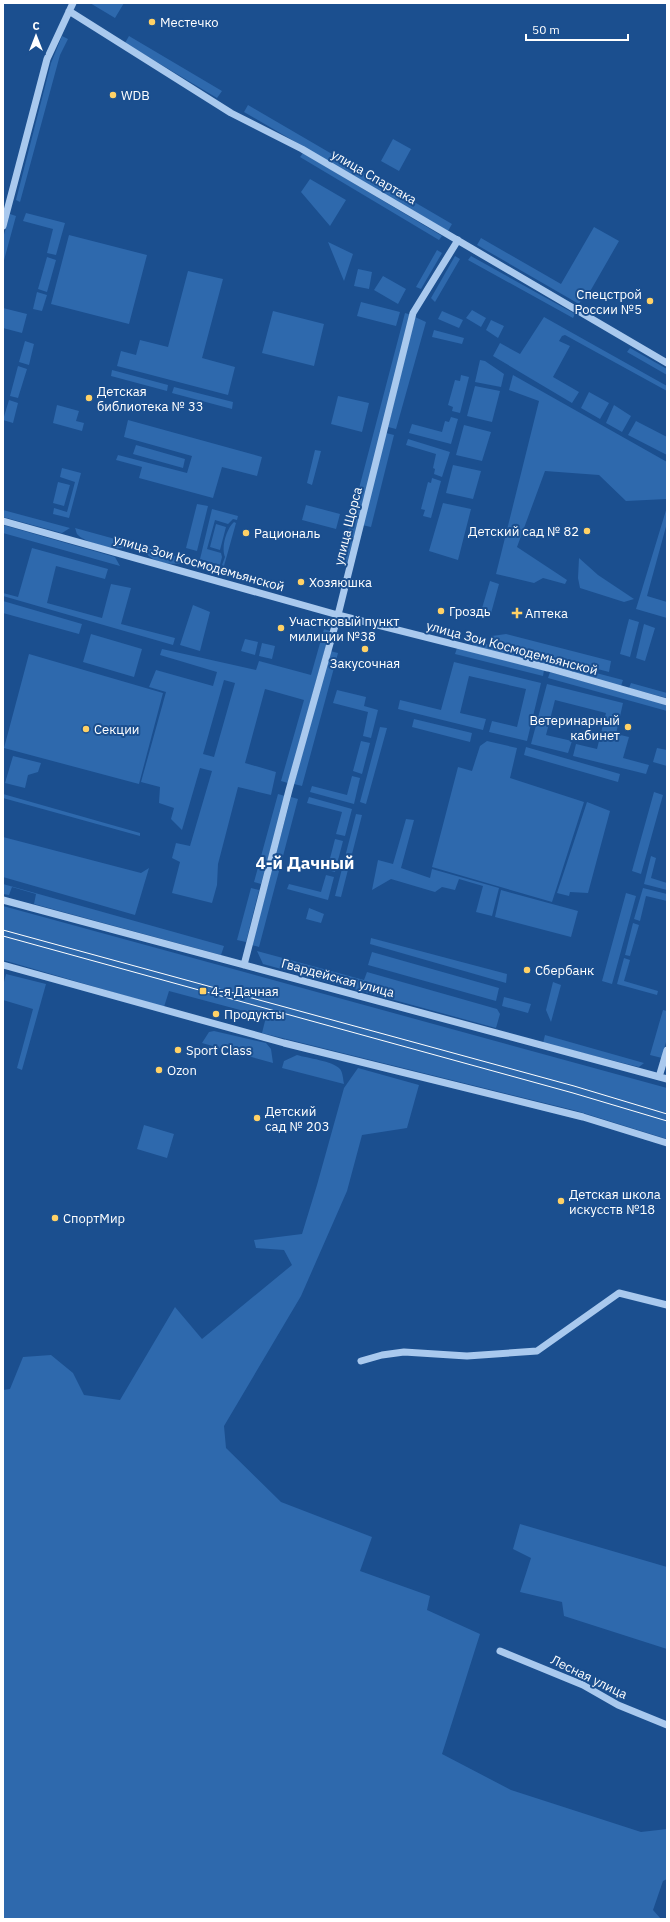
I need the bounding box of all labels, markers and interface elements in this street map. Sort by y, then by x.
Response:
place label: Местечко [160,14,219,31]
north arrow [16,16,56,56]
scale bar [526,16,628,42]
marker: Местечко [147,17,157,27]
text: С [32,19,40,33]
text: 50 m [532,22,560,37]
place label: WDB [121,87,150,104]
marker: WDB [108,90,118,100]
street label: улица Спартака [328,146,420,208]
place label: Спецстрой России №5 [575,286,642,318]
marker: Спецстрой России №5 [645,296,655,306]
place label: Детская библиотека № 33 [97,383,204,415]
marker: Детская библиотека № 33 [84,393,94,403]
street label: улица Щорса [330,485,366,567]
place label: Детский сад № 82 [468,523,579,540]
place label: Рациональ [254,525,320,542]
marker: Детский сад № 82 [582,526,592,536]
marker: Рациональ [241,528,251,538]
street label: улица Зои Космодемьянской [112,530,286,596]
place label: Хозяюшка [309,574,372,591]
marker: Хозяюшка [296,577,306,587]
place label: Гроздь [449,603,491,620]
place label: Аптека [525,605,568,622]
marker: Гроздь [436,606,446,616]
marker: Аптека [512,608,522,618]
place label: Участковый пункт милиции №38 [289,613,399,645]
street label: улица Зои Космодемьянской [424,617,600,679]
marker: Участковый пункт милиции №38 [276,623,286,633]
marker: Закусочная [360,644,370,654]
place label: Закусочная [330,655,400,672]
place label: Ветеринарный кабинет [529,712,620,744]
place label: Секции [94,721,139,738]
marker: Ветеринарный кабинет [623,722,633,732]
marker: Секции [81,724,91,734]
district label: 4-й Дачный [255,852,355,874]
street label: Гвардейская улица [280,955,396,1001]
place label: Сбербанк [535,962,594,979]
marker: Сбербанк [522,965,532,975]
place label: 4-я Дачная [211,983,279,1000]
marker: 4-я Дачная [198,986,208,996]
place label: Продукты [224,1006,285,1023]
marker: Продукты [211,1009,221,1019]
place label: Sport Class [186,1042,252,1059]
marker: Sport Class [173,1045,183,1055]
place label: Ozon [167,1062,197,1079]
marker: Ozon [154,1065,164,1075]
place label: Детский сад № 203 [265,1103,329,1135]
marker: Детский сад № 203 [252,1113,262,1123]
place label: Детская школа искусств №18 [569,1186,661,1218]
marker: Детская школа искусств №18 [556,1196,566,1206]
place label: СпортМир [63,1210,125,1227]
marker: СпортМир [50,1213,60,1223]
street label: Лесная улица [548,1651,630,1703]

